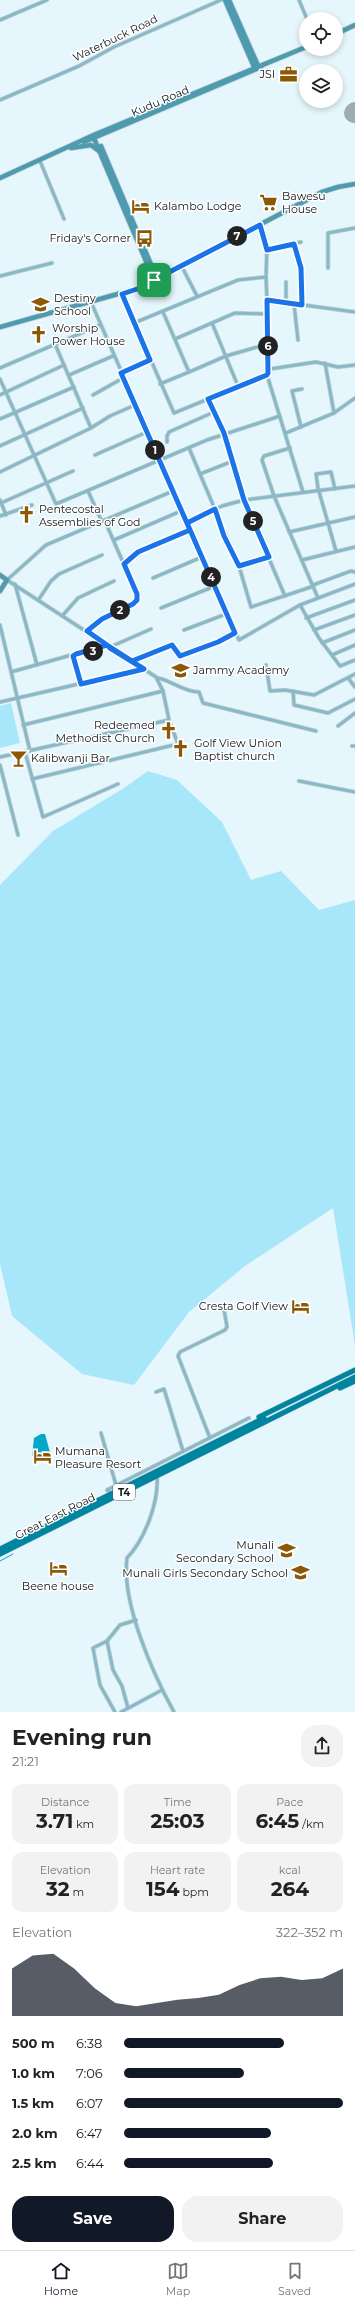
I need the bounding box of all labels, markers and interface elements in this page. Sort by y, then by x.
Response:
street label: Waterbuck Road [70,11,160,65]
map controls [299,12,343,108]
button: locate [299,12,343,56]
office icon: JSI [278,64,298,84]
button: layers [299,64,343,108]
place label: JSI [258,67,275,81]
street label: Kudu Road [129,83,191,119]
place label: Bawesu House [282,189,326,216]
supermarket icon: Bawesu House [259,192,279,212]
hotel icon: Kalambo Lodge [131,196,151,216]
place label: Kalambo Lodge [154,199,242,213]
pin: 7 [227,226,247,246]
bus stop icon: Friday's Corner [134,228,154,248]
text: 7 [234,229,240,243]
place label: Friday's Corner [49,231,131,245]
pin [137,263,171,297]
icon: arrive [143,269,165,291]
place label: Destiny School [54,291,96,318]
school or university icon: Destiny School [31,294,51,314]
place label: Worship Power House [52,321,126,348]
church icon: Worship Power House [29,324,49,344]
pin: 6 [258,336,278,356]
text: 6 [264,339,272,353]
pin: 1 [145,440,165,460]
text: 1 [153,443,157,457]
place label: Pentecostal Assemblies of God [39,502,141,529]
church icon: Pentecostal Assemblies of God [16,505,36,525]
pin: 5 [243,511,263,531]
text: 5 [250,514,256,528]
pin: 4 [201,567,221,587]
text: 4 [207,570,215,584]
pin: 2 [110,600,130,620]
text: 2 [117,603,123,617]
pin: 3 [83,641,103,661]
text: 3 [90,644,96,658]
school or university icon: Jammy Academy [170,660,190,680]
place label: Jammy Academy [192,663,289,677]
place label: Redeemed Methodist Church [55,718,155,745]
church icon: Redeemed Methodist Church [158,721,178,741]
place label: Golf View Union Baptist church [194,736,282,763]
church icon: Golf View Union Baptist church [171,739,191,759]
bar icon: Kalibwanji Bar [8,748,28,768]
place label: Kalibwanji Bar [31,751,110,765]
hotel icon: Cresta Golf View [291,1296,311,1316]
place label: Cresta Golf View [199,1299,288,1313]
place label: Mumana Pleasure Resort [55,1444,142,1471]
hotel icon: Mumana Pleasure Resort [32,1447,52,1467]
road number: T4 [113,1484,135,1500]
street label: Great East Road [12,1490,98,1542]
place label: Munali Secondary School [176,1538,274,1565]
school or university icon: Munali Secondary School [277,1541,297,1561]
hotel icon: Beene house [48,1558,68,1578]
school or university icon: Munali Girls Secondary School [291,1563,311,1583]
place label: Munali Girls Secondary School [122,1566,288,1580]
place label: Beene house [22,1579,94,1593]
text: Evening run [12,1724,152,1751]
button: share [301,1725,343,1767]
text: 21:21 [12,1753,39,1769]
text: Distance [41,1795,89,1809]
text: Time [164,1795,191,1809]
text: Pace [276,1795,303,1809]
text: 3.71 [36,1809,73,1833]
text: 25:03 [150,1809,205,1833]
text: 6:45 [256,1809,299,1833]
text: km [73,1817,94,1831]
text: /km [299,1817,324,1831]
text: Elevation [40,1863,91,1877]
text: Heart rate [150,1863,205,1877]
text: kcal [279,1863,301,1877]
text: 32 [46,1877,70,1901]
text: 154 [146,1877,180,1901]
text: 264 [271,1877,309,1901]
text: m [70,1885,84,1899]
text: bpm [180,1885,209,1899]
text: Elevation [12,1924,72,1940]
text: 322–352 m [276,1924,343,1940]
text: 500 m [12,2035,55,2051]
text: 6:38 [76,2035,102,2051]
text: 1.0 km [12,2065,55,2081]
text: 7:06 [76,2065,103,2081]
text: 1.5 km [12,2095,54,2111]
text: 6:07 [76,2095,103,2111]
text: 2.0 km [12,2125,58,2141]
text: 6:47 [76,2125,102,2141]
text: 2.5 km [12,2155,57,2171]
text: 6:44 [76,2155,104,2171]
button: Save [12,2196,174,2242]
button: Share [182,2196,343,2242]
tab: Home [44,2260,78,2298]
tab: Map [166,2260,190,2298]
tab: Saved [278,2260,311,2298]

